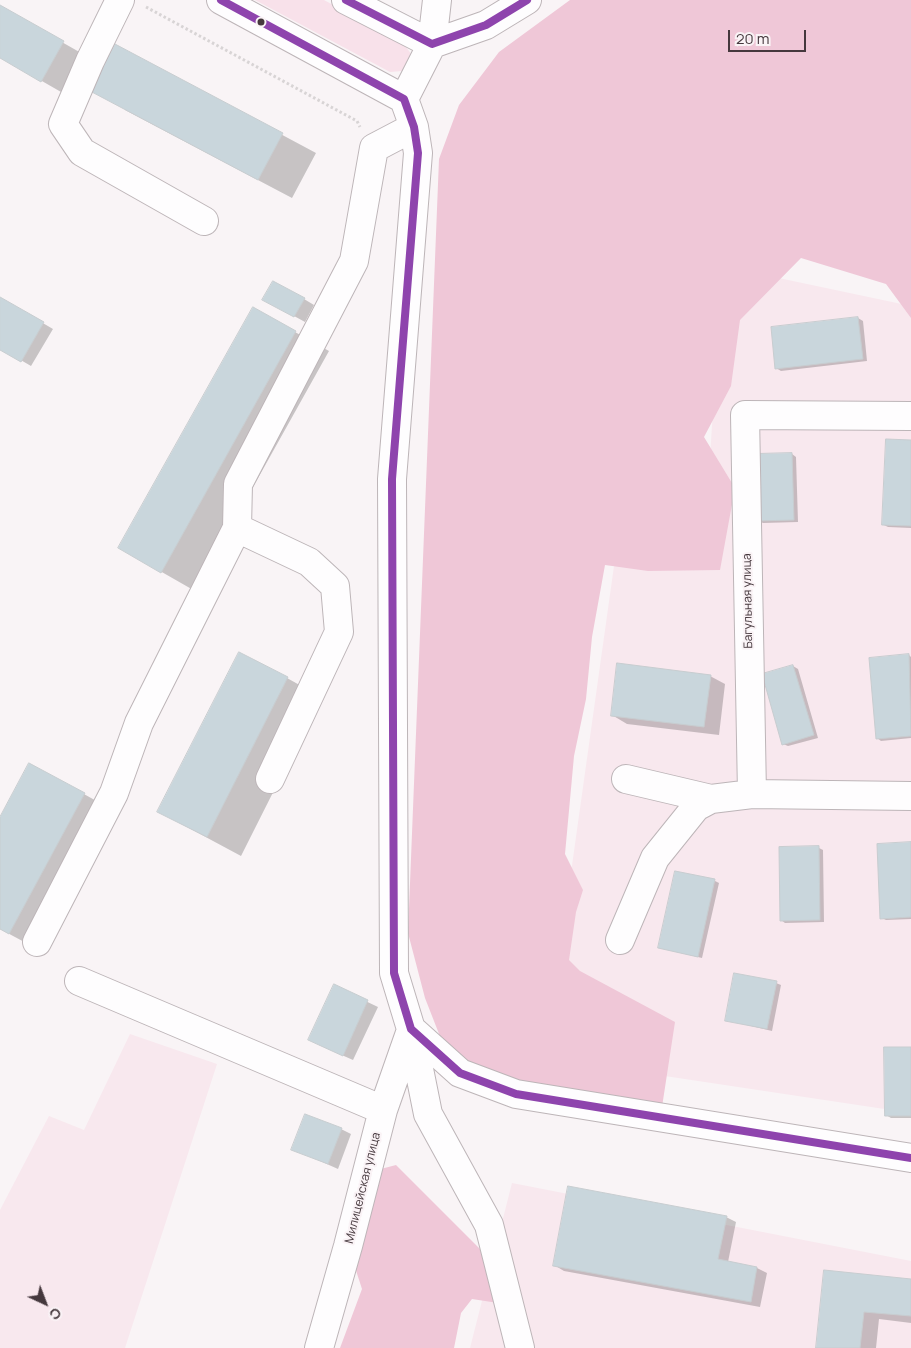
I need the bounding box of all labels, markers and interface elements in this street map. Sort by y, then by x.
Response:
unlabelled marker [256,17,266,27]
scale bar [731,20,808,52]
text: 20 m [736,28,769,49]
street label: Багульная улица [740,553,756,649]
street label: Милицейская улица [342,1131,384,1245]
north arrow [20,1278,70,1328]
text: С [45,1304,66,1325]

